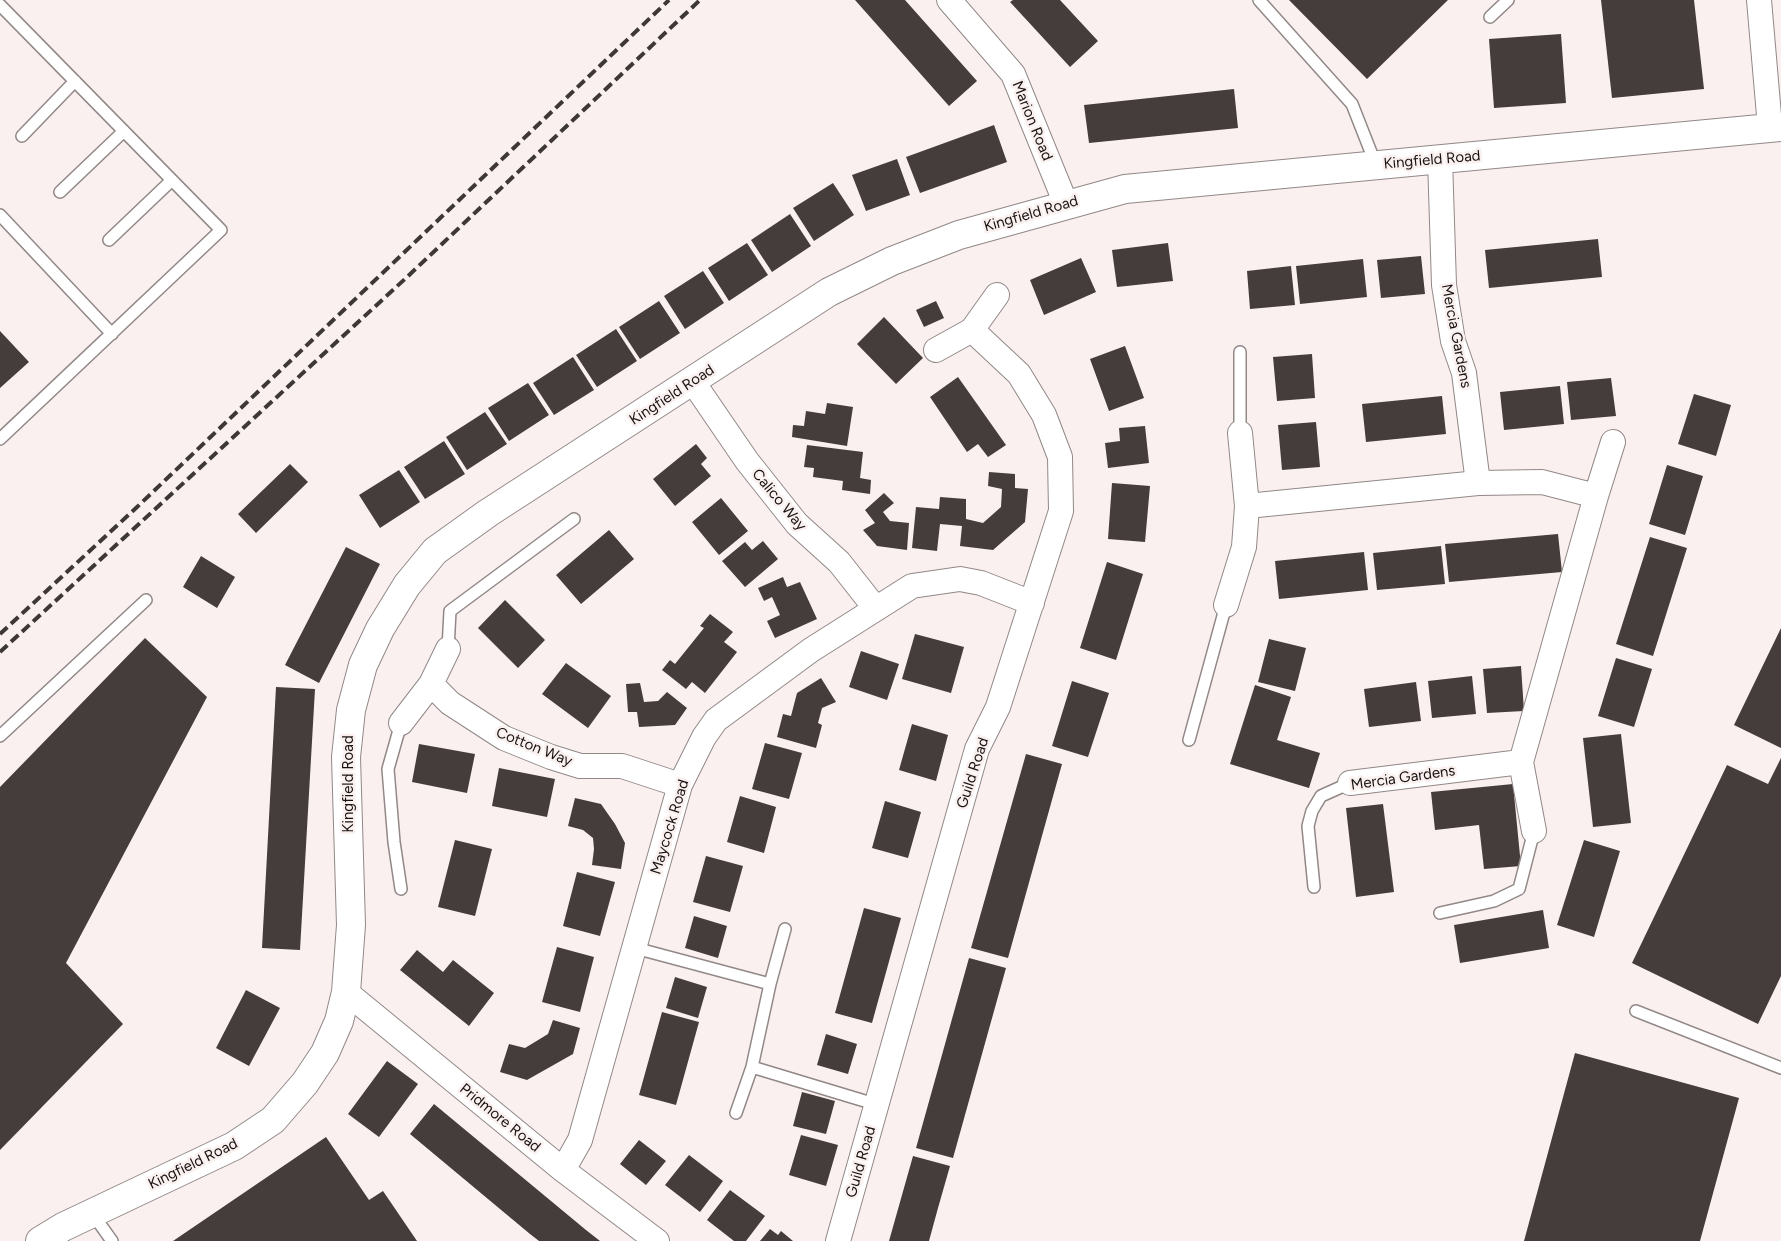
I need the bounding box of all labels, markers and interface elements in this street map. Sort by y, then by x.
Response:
street label: Marion Road [1008,79,1056,163]
street label: Kingfield Road [1383,147,1481,173]
street label: Kingfield Road [982,192,1080,236]
street label: Mercia Gardens [1437,283,1475,389]
street label: Kingfield Road [626,361,718,429]
street label: Calico Way [748,465,810,535]
street label: Cotton Way [493,724,575,770]
street label: Kingfield Road [340,735,358,833]
street label: Guild Road [953,735,993,811]
street label: Mercia Gardens [1350,762,1456,794]
street label: Maycock Road [647,777,693,877]
street label: Pridmore Road [456,1080,544,1156]
street label: Guild Road [842,1124,880,1200]
street label: Kingfield Road [145,1135,241,1193]

